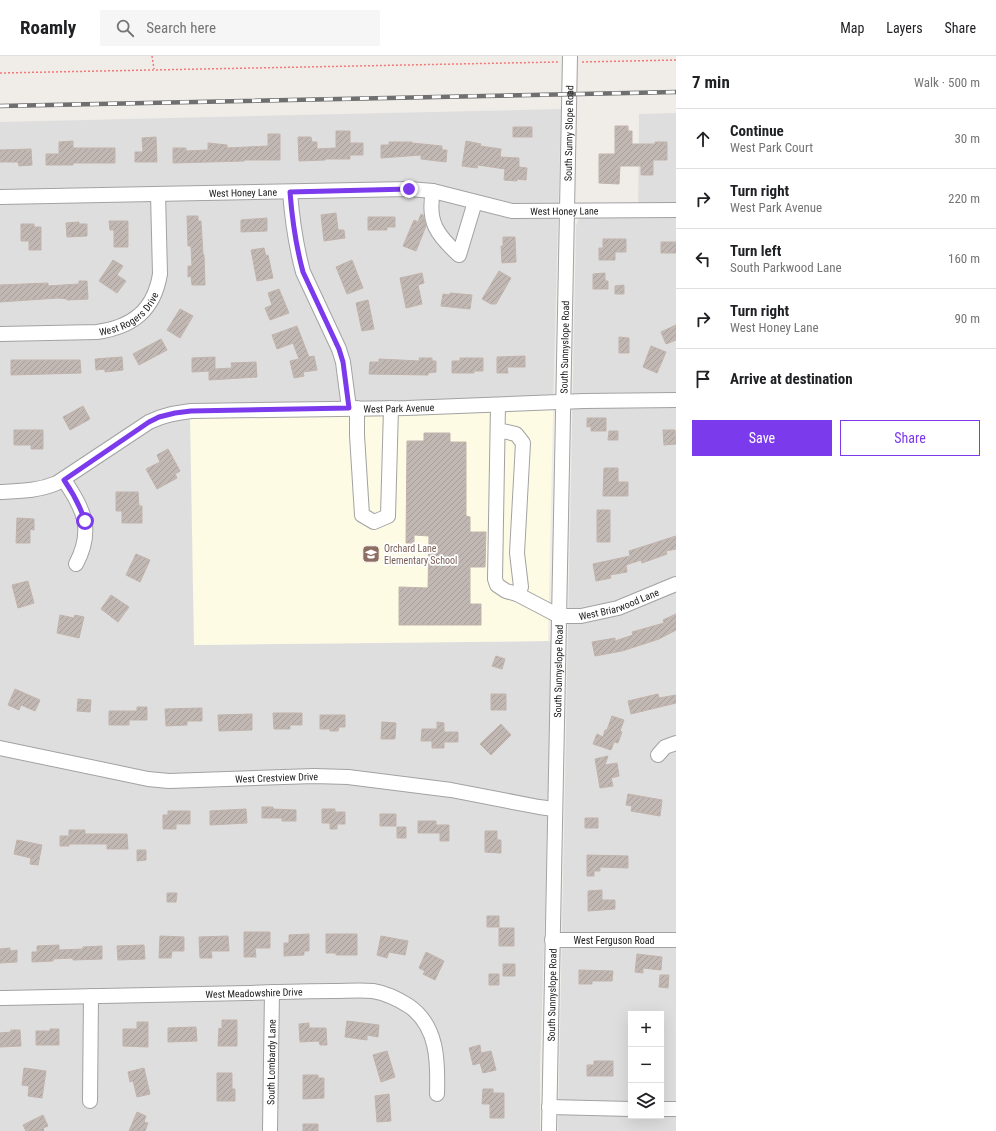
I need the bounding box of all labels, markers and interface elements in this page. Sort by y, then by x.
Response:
search box [100,10,380,46]
text: Roamly [20,16,76,39]
icon: search [114,17,136,39]
text: Search here [146,19,216,37]
text: Map [840,20,864,36]
text: Layers [886,20,923,36]
text: Share [945,20,976,36]
text: 7 min [692,72,730,92]
text: Walk · 500 m [914,75,980,90]
street label: South Sunny Slope Road [562,85,575,181]
text: Continue [730,122,784,140]
icon: ahead [692,128,714,150]
text: 30 m [954,131,980,146]
text: West Park Court [730,140,813,155]
route end [400,180,418,198]
text: Turn right [730,182,789,200]
street label: West Honey Lane [209,186,277,198]
icon: right [692,188,714,210]
text: 220 m [948,191,980,206]
text: West Park Avenue [730,200,822,215]
street label: West Honey Lane [530,205,599,216]
text: Turn left [730,242,781,260]
icon: left [692,248,714,270]
text: 160 m [948,251,980,266]
text: South Parkwood Lane [730,260,842,275]
street label: West Rogers Drive [98,290,160,337]
street label: South Sunnyslope Road [558,301,571,394]
text: Turn right [730,302,789,320]
icon: right [692,308,714,330]
text: 90 m [954,311,980,326]
text: West Honey Lane [730,320,819,335]
icon: arrive [692,368,714,390]
text: Arrive at destination [730,370,853,388]
street label: West Park Avenue [363,401,435,414]
button: Save [692,420,832,456]
button: Share [840,420,980,456]
route start [76,512,94,530]
place label: Orchard Lane Elementary School [384,543,457,566]
school or university icon: Orchard Lane Elementary School [361,544,381,564]
street label: West Briarwood Lane [578,586,661,622]
street label: South Sunnyslope Road [552,624,564,718]
street label: West Crestview Drive [235,770,319,784]
street label: West Ferguson Road [574,935,655,946]
street label: South Sunnyslope Road [545,948,558,1042]
street label: West Meadowshire Drive [205,986,303,1000]
map controls [628,1011,664,1119]
button: + [628,1011,664,1047]
street label: South Lombardy Lane [265,1019,277,1105]
button: − [628,1047,664,1083]
button: layers [628,1083,664,1119]

